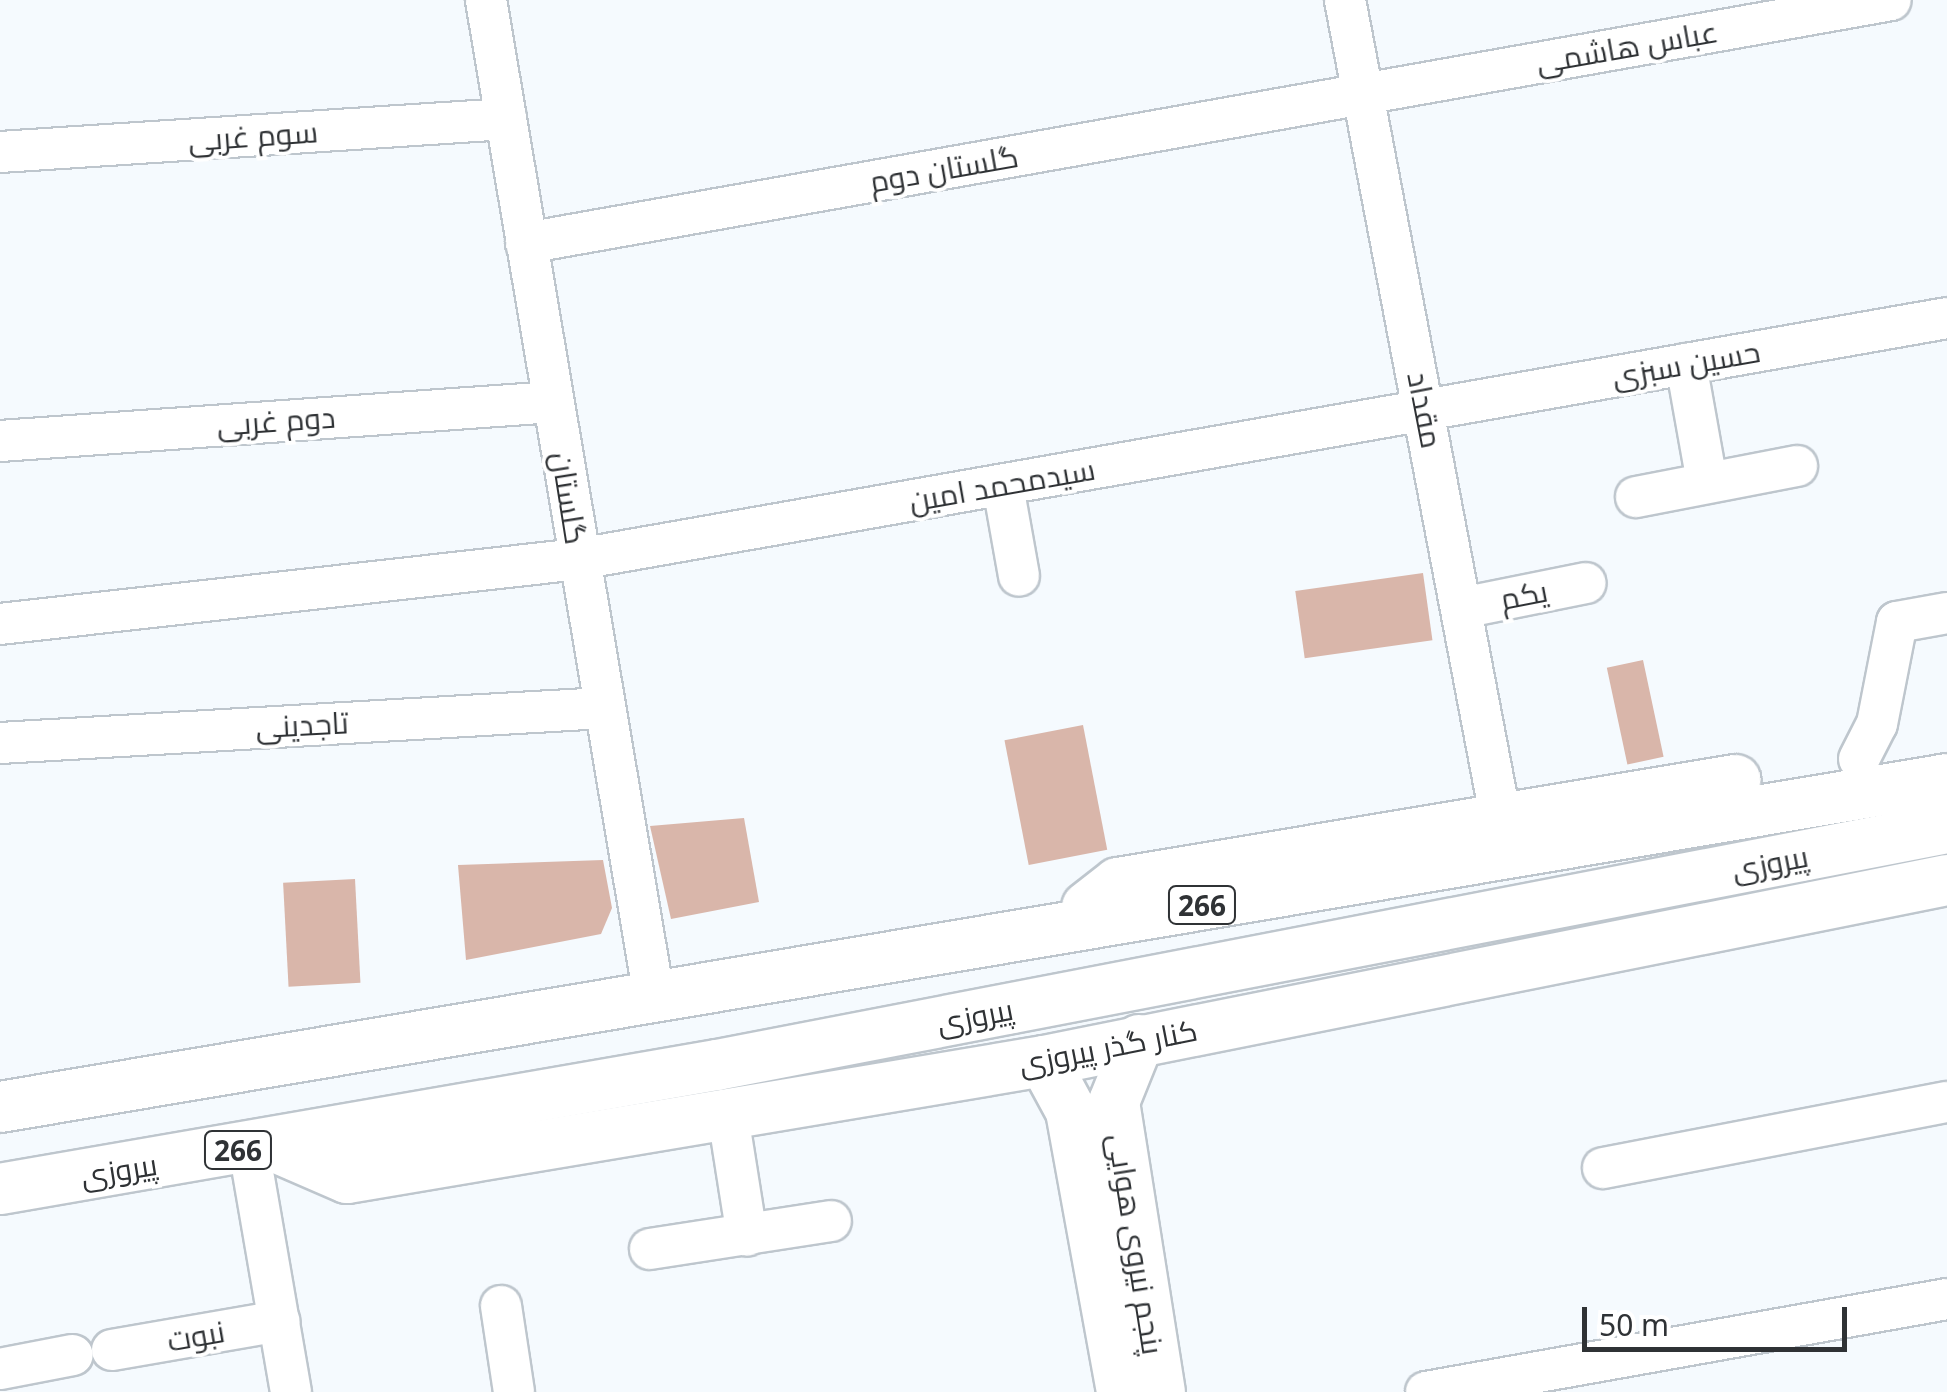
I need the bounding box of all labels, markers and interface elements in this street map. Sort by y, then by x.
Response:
street label: عباس هاشمی [1533,13,1721,81]
street label: سوم غربی [187,114,319,158]
street label: گلستان دوم [867,138,1021,200]
street label: حسین سبزی [1609,333,1763,395]
street label: مقداد [1400,369,1450,451]
street label: دوم غربی [216,399,336,443]
street label: گلستان [544,449,594,547]
street label: سیدمحمد امین [906,451,1098,519]
street label: یکم [1497,573,1551,617]
street label: تاجدینی [255,705,349,745]
street label: پیروزی [1729,838,1811,888]
road number: 266 [1167,882,1237,928]
street label: پیروزی [934,991,1016,1041]
street label: کنار گذر پیروزی [1016,1012,1200,1082]
road number: 266 [203,1127,273,1173]
street label: پنجم نیروی هوایی [1101,1131,1171,1357]
street label: پیروزی [78,1146,160,1194]
scale bar [1587,1287,1852,1349]
text: 50 m [1599,1304,1669,1345]
street label: نبوت [164,1313,228,1359]

